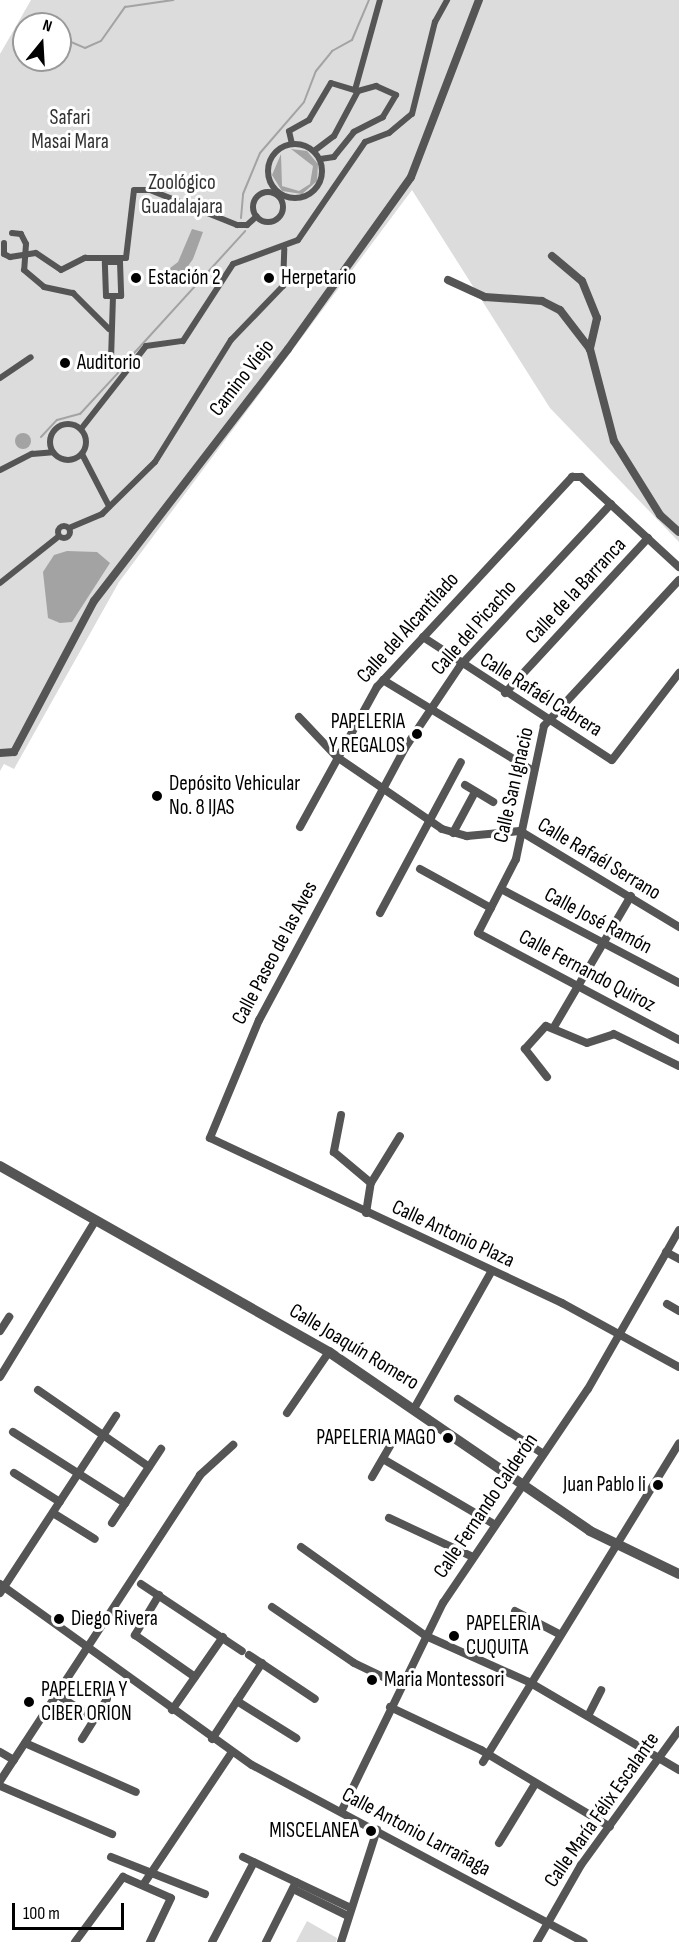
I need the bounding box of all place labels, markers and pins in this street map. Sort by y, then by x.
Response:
place label: Estación 2 [148,265,221,291]
place label: Herpetario [281,265,356,291]
marker: Estación 2 [129,271,143,285]
marker: Herpetario [262,271,276,285]
place label: Auditorio [77,350,141,376]
marker: Auditorio [58,356,72,370]
place label: PAPELERIA Y REGALOS [329,709,405,759]
marker: PAPELERIA Y REGALOS [410,727,424,741]
place label: Depósito Vehicular No. 8 IJAS [169,771,300,821]
marker: Depósito Vehicular No. 8 IJAS [150,789,164,803]
place label: PAPELERIA MAGO [316,1425,436,1451]
marker: PAPELERIA MAGO [441,1431,455,1445]
place label: Juan Pablo Ii [563,1472,646,1498]
marker: Juan Pablo Ii [651,1478,665,1492]
place label: Diego Rivera [71,1606,158,1632]
place label: PAPELERIA CUQUITA [466,1611,540,1661]
marker: Diego Rivera [52,1612,66,1626]
marker: PAPELERIA CUQUITA [447,1629,461,1643]
place label: Maria Montessori [384,1667,504,1693]
marker: Maria Montessori [365,1673,379,1687]
place label: PAPELERIA Y CIBER ORION [41,1677,132,1727]
marker: PAPELERIA Y CIBER ORION [22,1695,36,1709]
place label: MISCELANEA [269,1818,359,1844]
marker: MISCELANEA [364,1824,378,1838]

